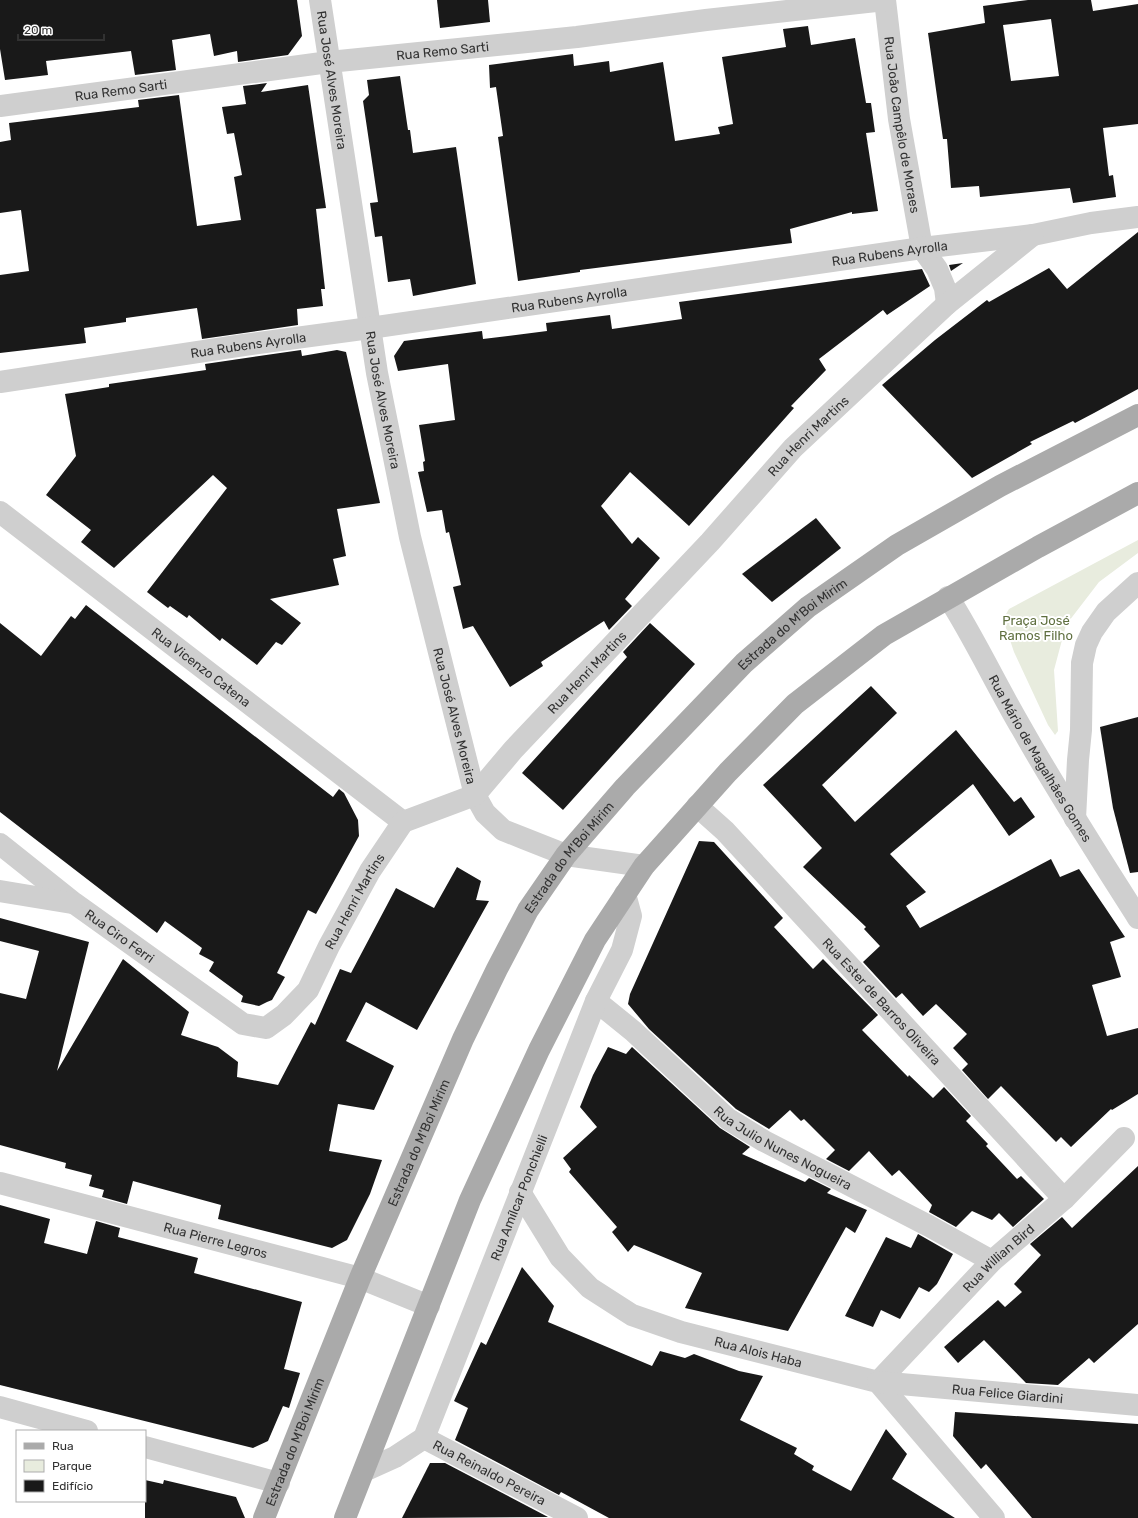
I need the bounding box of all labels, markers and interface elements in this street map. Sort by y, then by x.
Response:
street label: Rua José Alves Moreira [314,10,350,151]
scale bar [18,16,104,42]
text: 20 m [24,23,52,37]
street label: Rua João Campêlo de Moraes [881,36,923,215]
street label: Rua Remo Sarti [395,39,490,63]
street label: Rua Remo Sarti [74,77,168,104]
street label: Rua Rubens Ayrolla [831,238,948,269]
street label: Rua Rubens Ayrolla [510,284,628,315]
street label: Rua Rubens Ayrolla [189,330,307,361]
street label: Rua José Alves Moreira [363,330,403,470]
street label: Rua Henri Martins [765,393,852,479]
street label: Estrada do M'Boi Mirim [734,575,850,673]
park label: Praça José Ramos Filho [999,613,1073,643]
street label: Rua Vicenzo Catena [149,624,253,710]
street label: Rua Henri Martins [545,628,630,717]
street label: Rua José Alves Moreira [430,646,479,786]
street label: Rua Mário de Magalhães Gomes [986,672,1095,845]
street label: Estrada do M'Boi Mirim [521,799,617,916]
street label: Rua Henri Martins [322,850,388,952]
street label: Rua Ciro Ferri [82,906,157,966]
street label: Rua Ester de Barros Oliveira [819,935,944,1068]
street label: Estrada do M'Boi Mirim [385,1077,453,1209]
street label: Rua Julio Nunes Nogueira [711,1103,854,1193]
street label: Rua Amílcar Ponchielli [488,1133,551,1263]
street label: Rua Pierre Legros [162,1219,269,1261]
street label: Rua Willian Bird [960,1221,1037,1295]
street label: Rua Alois Haba [713,1334,804,1370]
street label: Estrada do M'Boi Mirim [263,1376,327,1508]
street label: Rua Felice Giardini [951,1382,1064,1406]
legend [16,1430,146,1502]
street label: Rua Reinaldo Pereira [430,1437,548,1508]
text: Rua [52,1439,74,1453]
text: Parque [52,1459,92,1473]
text: Edifício [52,1479,93,1493]

